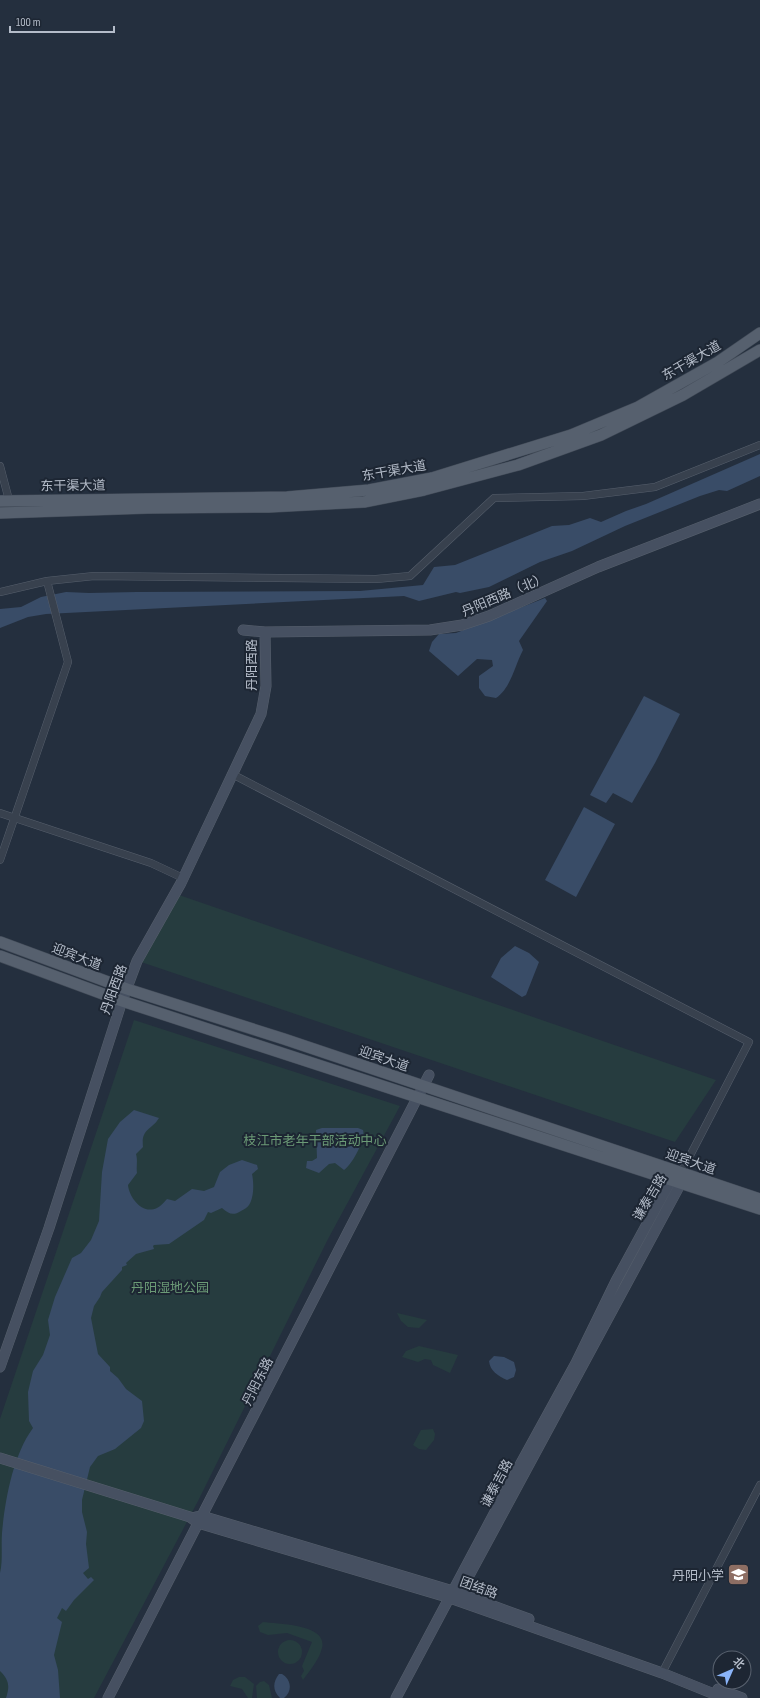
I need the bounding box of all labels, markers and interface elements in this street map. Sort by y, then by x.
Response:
scale bar [10,8,114,34]
text: 100 m [16,15,41,30]
street label: 东干渠大道 [659,338,724,384]
street label: 东干渠大道 [361,457,428,485]
street label: 东干渠大道 [40,477,106,495]
street label: 丹阳西路（北） [459,570,549,620]
street label: 丹阳西路 [244,639,260,691]
street label: 迎宾大道 [49,940,104,974]
street label: 丹阳西路 [98,962,130,1017]
street label: 迎宾大道 [356,1043,411,1075]
park label: 枝江市老年干部活动中心 [243,1133,387,1149]
street label: 迎宾大道 [663,1146,718,1178]
street label: 谦泰吉路 [630,1171,670,1224]
park label: 丹阳湿地公园 [131,1280,209,1296]
street label: 丹阳东路 [239,1355,277,1408]
street label: 谦泰吉路 [478,1457,516,1510]
school or university icon: 丹阳小学 [726,1562,752,1588]
place label: 丹阳小学 [672,1568,724,1584]
street label: 团结路 [458,1574,500,1602]
north arrow [712,1650,752,1690]
text: 北 [730,1655,747,1672]

